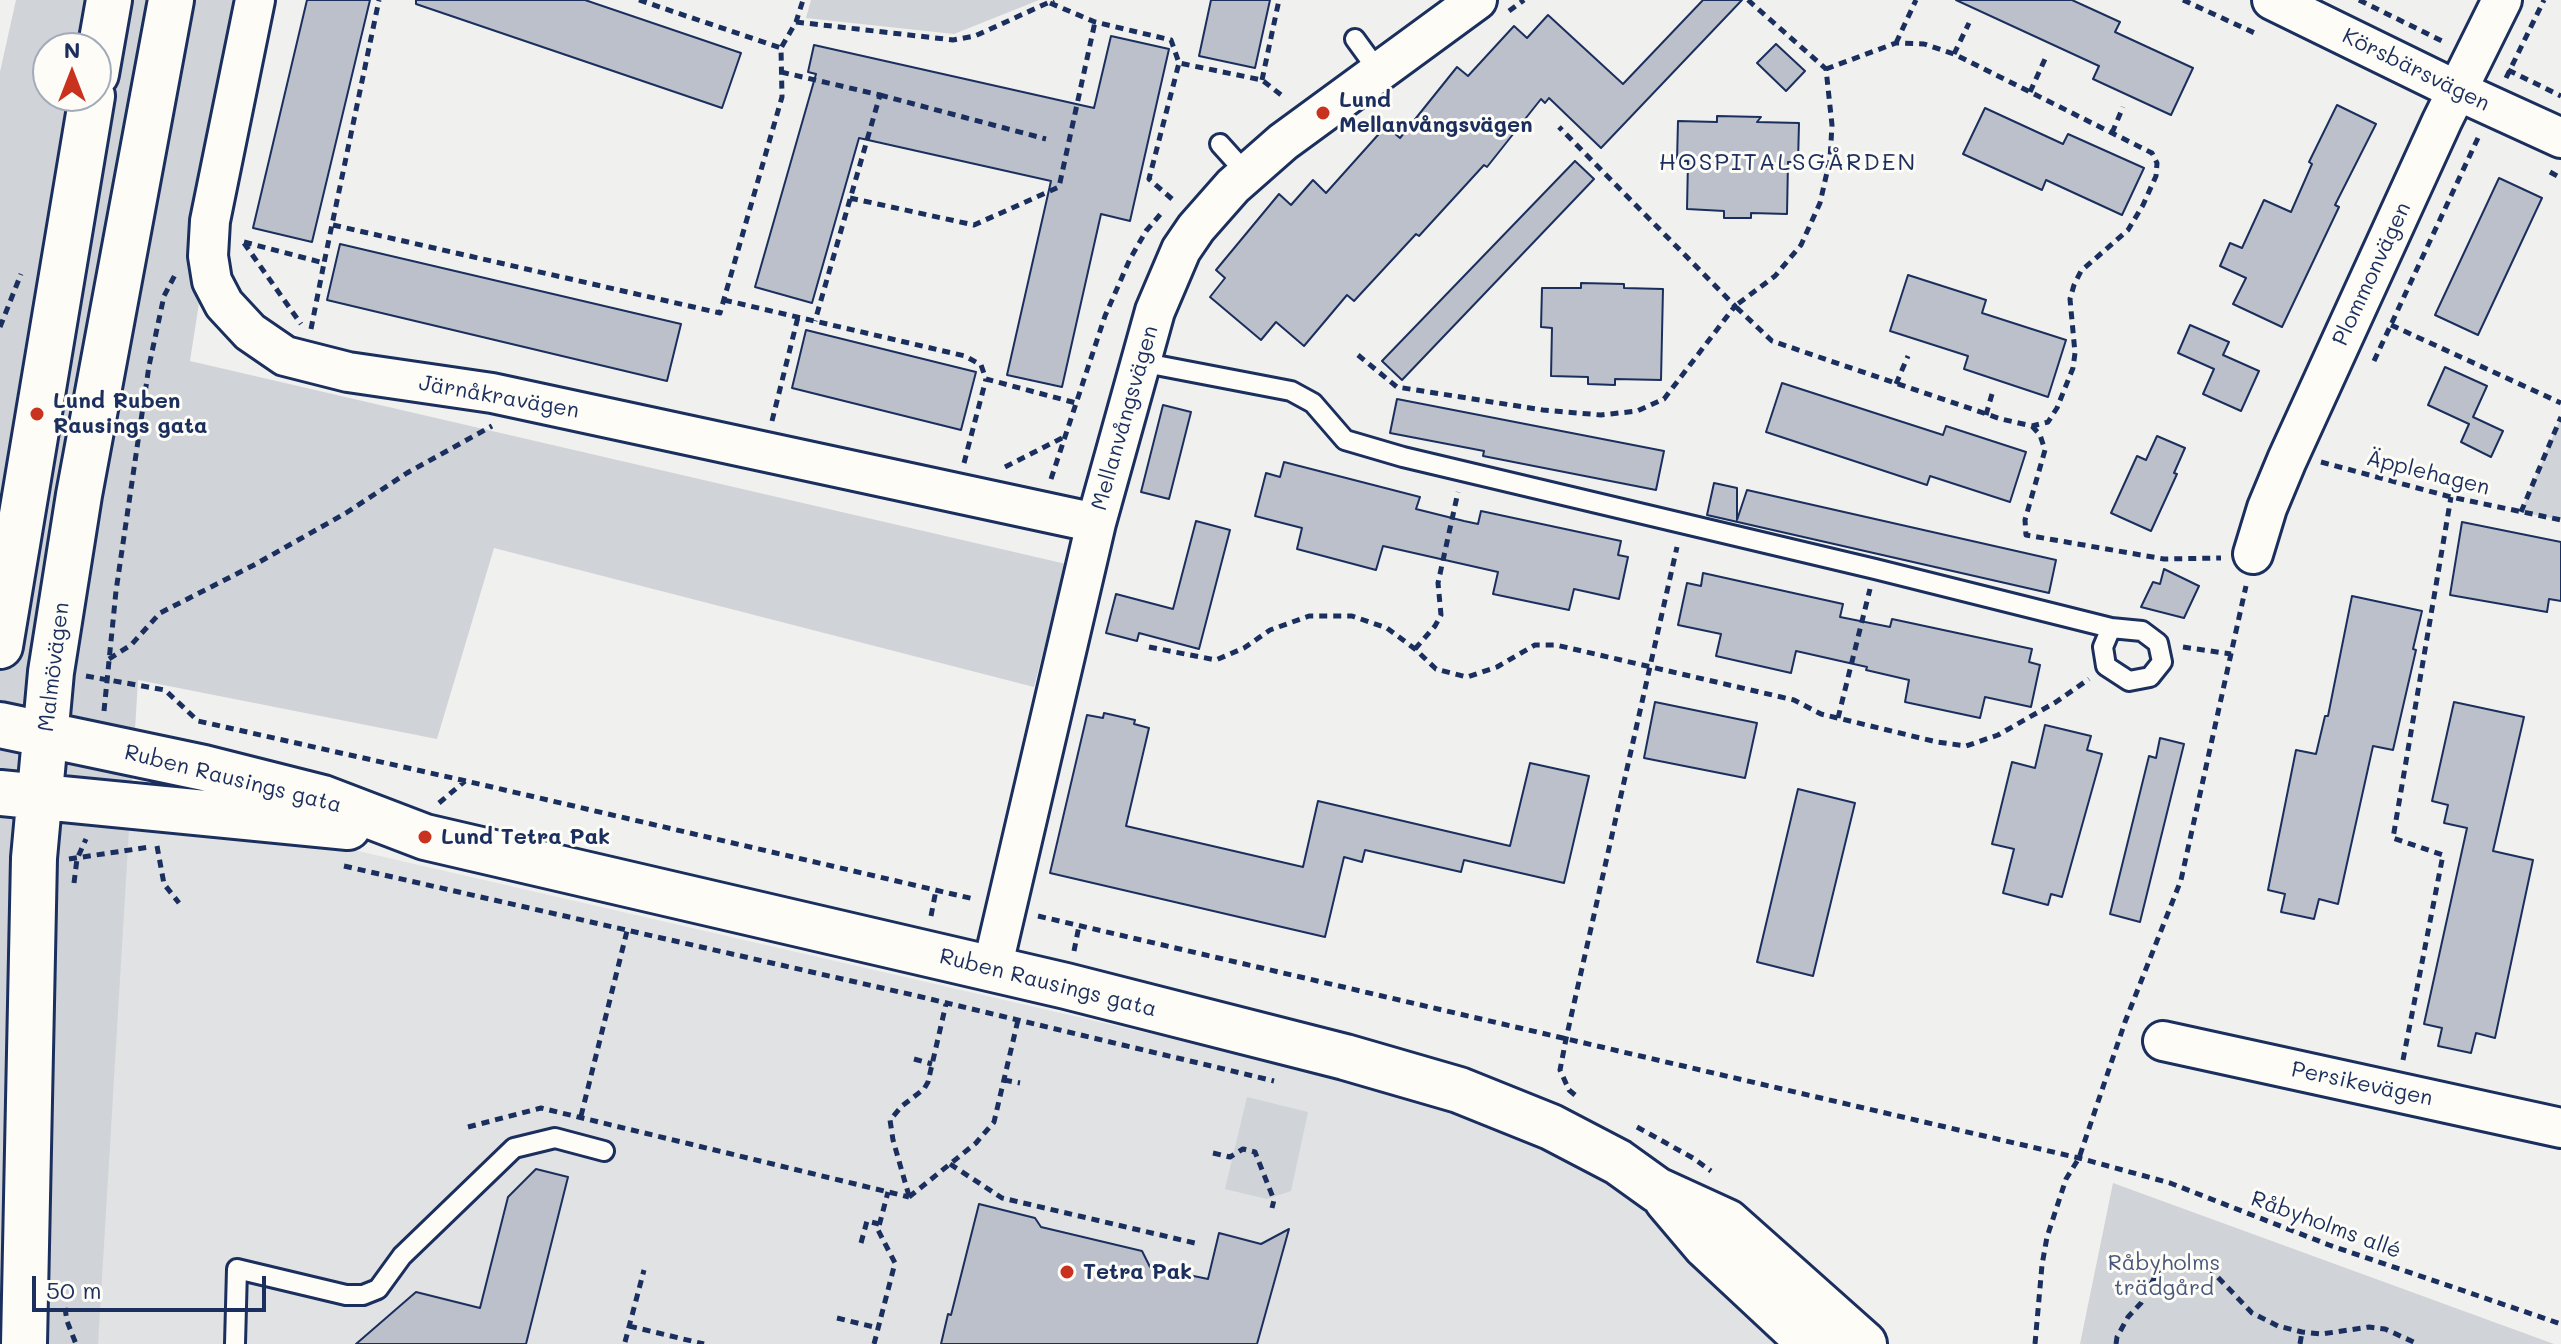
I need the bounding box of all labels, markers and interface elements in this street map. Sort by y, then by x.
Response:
street label: Körsbärsvägen [2338,23,2494,117]
north arrow [32,32,112,112]
text: N [64,35,80,64]
place label: Lund Mellanvångsvägen [1339,87,1533,138]
marker: Lund Mellanvångsvägen [1314,104,1332,122]
district label: HOSPITALSGÅRDEN [1659,149,1917,177]
street label: Plommonvägen [2327,198,2417,350]
street label: Mellanvångsvägen [1086,322,1164,514]
street label: Järnåkravägen [417,370,581,424]
place label: Lund Ruben Rausings gata [53,388,208,440]
marker: Lund Ruben Rausings gata [28,405,46,423]
street label: Äpplehagen [2364,445,2492,501]
street label: Malmövägen [33,601,75,733]
street label: Ruben Rausings gata [122,739,344,819]
place label: Lund Tetra Pak [441,824,610,850]
marker: Lund Tetra Pak [416,828,434,846]
street label: Ruben Rausings gata [937,943,1159,1023]
street label: Persikevägen [2289,1056,2435,1112]
street label: Råbyholms allé [2247,1186,2405,1264]
park label: Råbyholms trädgård [2108,1250,2220,1302]
place label: Tetra Pak [1083,1259,1192,1285]
scale bar [36,1260,270,1310]
marker: Tetra Pak [1058,1263,1076,1281]
text: 50 m [46,1274,102,1305]

